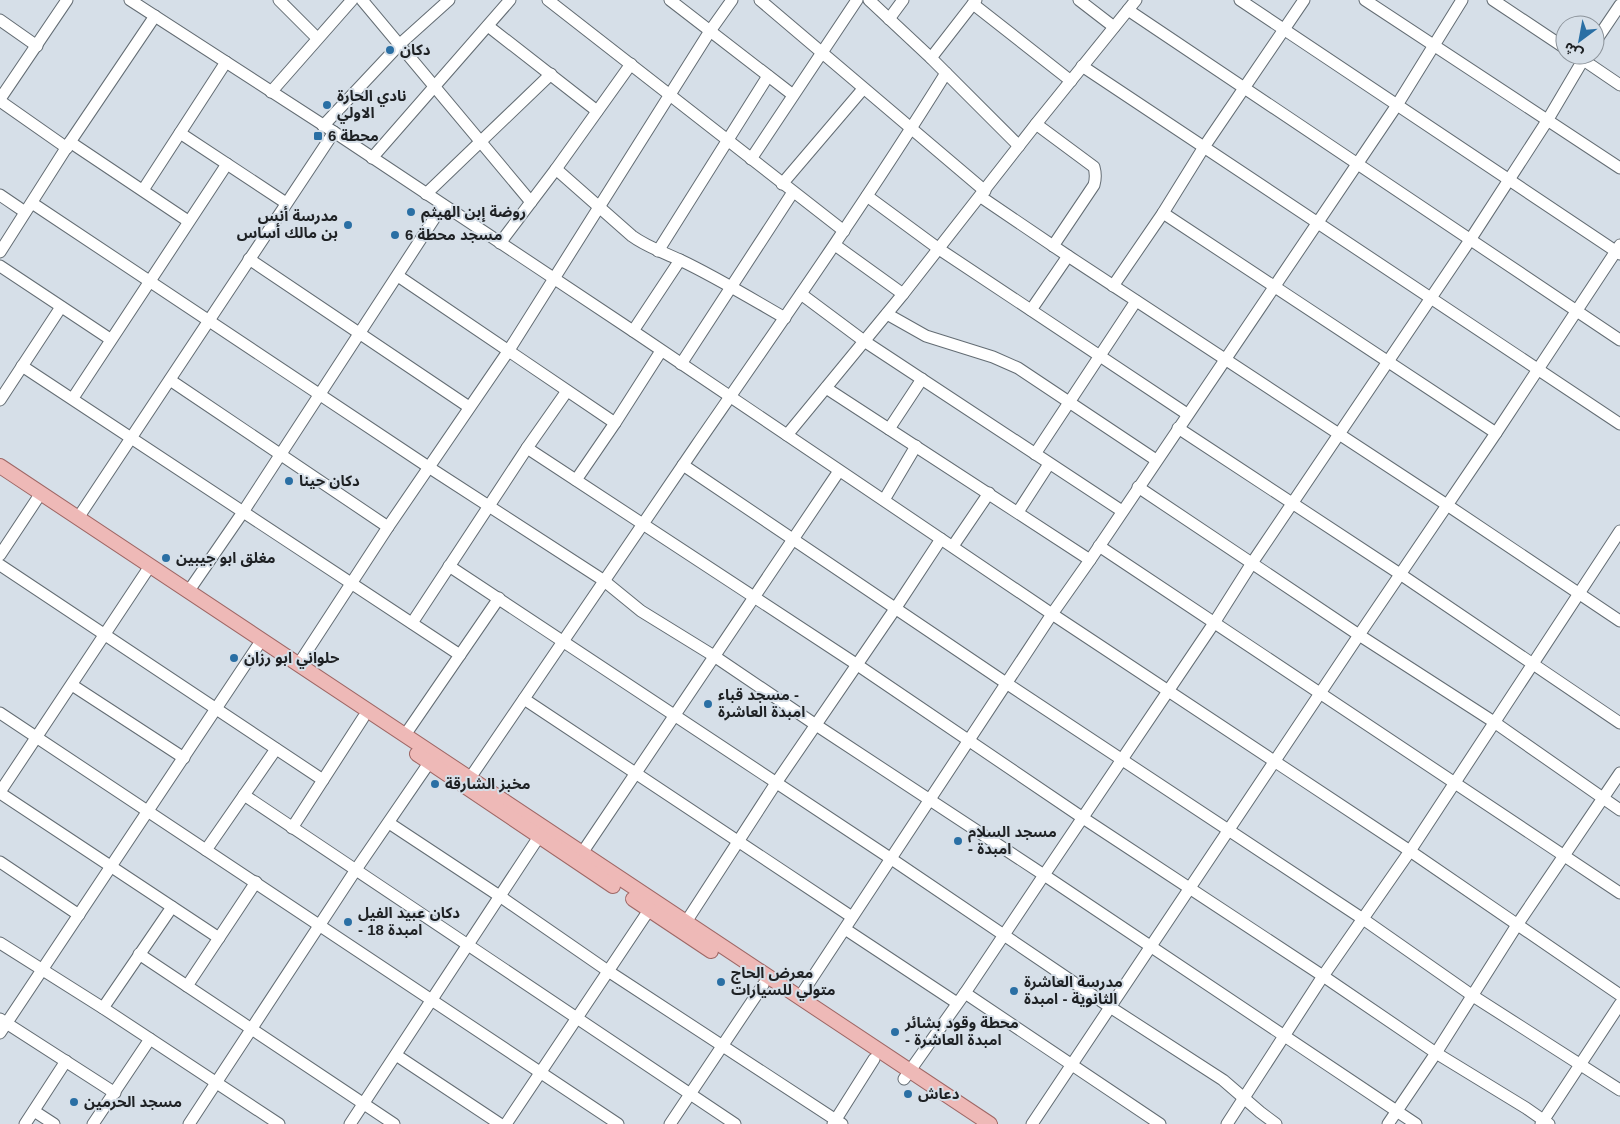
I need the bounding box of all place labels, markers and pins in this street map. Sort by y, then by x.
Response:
place label: دكان [400,41,431,58]
marker: دكان [384,44,396,56]
place label: نادي الحارة الاولي [337,87,407,124]
marker: نادي الحارة الاولي [321,99,333,111]
place label: محطة 6 [328,127,379,144]
marker: محطة 6 [312,130,324,142]
place label: روضة إبن الهيثم [421,203,526,223]
place label: مدرسة أنس بن مالك أساس [237,206,338,242]
marker: روضة إبن الهيثم [405,206,417,218]
marker: مدرسة أنس بن مالك أساس [342,219,354,231]
place label: مسجد محطة 6 [405,226,502,243]
marker: مسجد محطة 6 [389,229,401,241]
place label: دكان حينا [299,472,360,489]
marker: دكان حينا [283,475,295,487]
place label: مغلق ابو جيبين [176,549,276,567]
marker: مغلق ابو جيبين [160,552,172,564]
place label: حلواني ابو رزان [244,649,340,669]
marker: حلواني ابو رزان [228,652,240,664]
place label: مسجد قباء - امبدة العاشرة [718,686,805,721]
marker: مسجد قباء - امبدة العاشرة [702,698,714,710]
place label: مخبز الشارقة [445,775,530,793]
marker: مخبز الشارقة [429,778,441,790]
place label: مسجد السلام - امبدة [968,823,1057,857]
marker: مسجد السلام - امبدة [952,835,964,847]
place label: دكان عبيد الفيل - امبدة 18 [358,904,460,938]
marker: دكان عبيد الفيل - امبدة 18 [342,916,354,928]
place label: معرض الحاج متولي للسيارات [731,964,835,1001]
place label: مدرسة العاشرة الثانوية - امبدة [1024,973,1123,1008]
marker: معرض الحاج متولي للسيارات [715,976,727,988]
marker: مدرسة العاشرة الثانوية - امبدة [1008,985,1020,997]
place label: محطة وقود بشائر - امبدة العاشرة [904,1014,1019,1049]
marker: محطة وقود بشائر - امبدة العاشرة [889,1026,901,1038]
place label: دعاش [918,1085,960,1103]
marker: دعاش [902,1088,914,1100]
place label: مسجد الحرمين [84,1093,182,1111]
marker: مسجد الحرمين [68,1096,80,1108]

